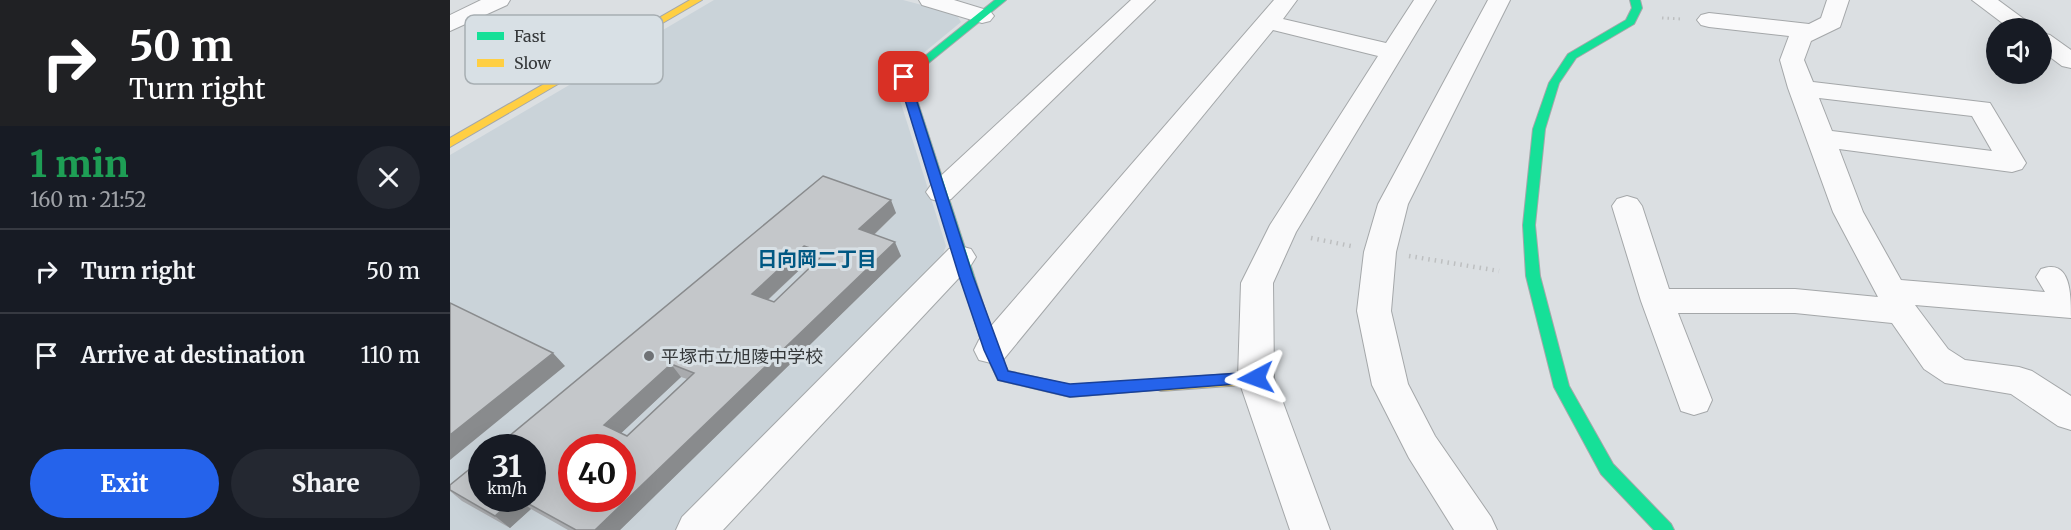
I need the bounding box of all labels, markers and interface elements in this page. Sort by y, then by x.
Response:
legend [465,15,663,84]
map controls [1986,18,2052,84]
button: sound [1986,18,2052,84]
text: 50 m [129,20,233,72]
icon: right [30,24,108,102]
text: Fast [514,26,547,46]
pin [878,51,929,102]
text: Slow [514,53,552,73]
icon: arrive [887,60,920,93]
text: Turn right [129,72,266,106]
text: 1 min [30,142,129,187]
button: close [357,146,420,209]
text: 160 m · 21:52 [30,187,147,212]
district label: 日向岡二丁目 [757,246,877,271]
icon: right [30,255,63,288]
text: Turn right [81,257,195,285]
text: 50 m [366,257,420,285]
icon: arrive [30,339,63,372]
text: Arrive at destination [81,341,305,369]
text: 110 m [361,341,420,369]
place label: 平塚市立旭陵中学校 [661,345,823,368]
position arrow [1224,346,1288,410]
marker: 平塚市立旭陵中学校 [642,349,656,363]
speed limit sign: 40 [558,434,636,512]
text: 31 [492,447,522,485]
button: Exit [30,449,219,518]
button: Share [231,449,420,518]
text: km/h [487,479,527,498]

